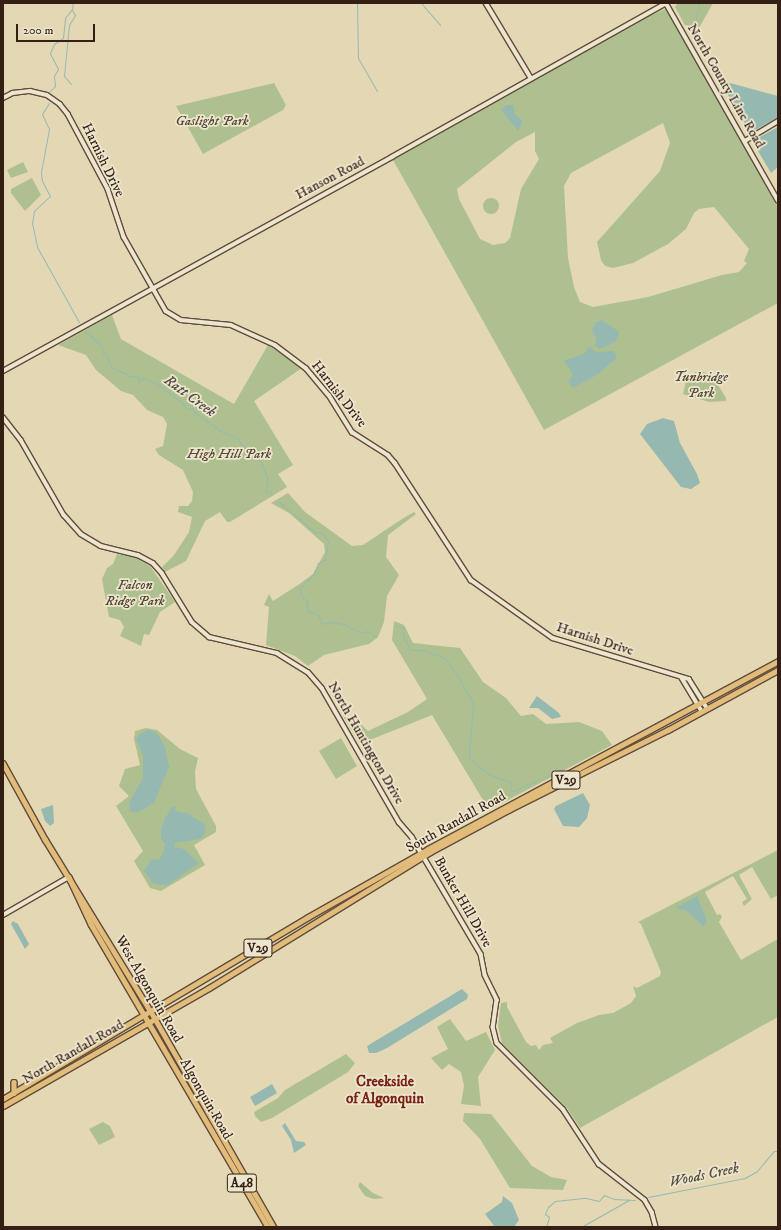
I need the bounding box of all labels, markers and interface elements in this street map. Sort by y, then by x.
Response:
scale bar [18,16,97,42]
street label: North County Line Road [683,21,769,151]
text: 200 m [23,23,53,38]
park label: Gaslight Park [175,113,249,129]
street label: Harnish Drive [78,120,128,200]
street label: Hanson Road [293,153,367,203]
street label: Harnish Drive [308,357,370,431]
park label: Tunbridge Park [674,369,728,402]
water label: Ratt Creek [161,371,219,421]
park label: High Hill Park [187,446,271,462]
park label: Falcon Ridge Park [105,577,165,610]
street label: Harnish Drive [554,619,636,659]
street label: North Huntington Drive [324,679,408,807]
road number: V29 [551,769,581,791]
street label: South Randall Road [403,788,509,856]
street label: Bunker Hill Drive [430,854,496,950]
street label: West Algonquin Road [112,933,186,1045]
road number: V29 [243,937,273,959]
street label: North Randall Road [19,1016,127,1088]
street label: Algonquin Road [176,1056,236,1142]
district label: Creekside of Algonquin [346,1072,424,1107]
water label: Woods Creek [667,1159,741,1191]
road number: A48 [226,1172,258,1194]

